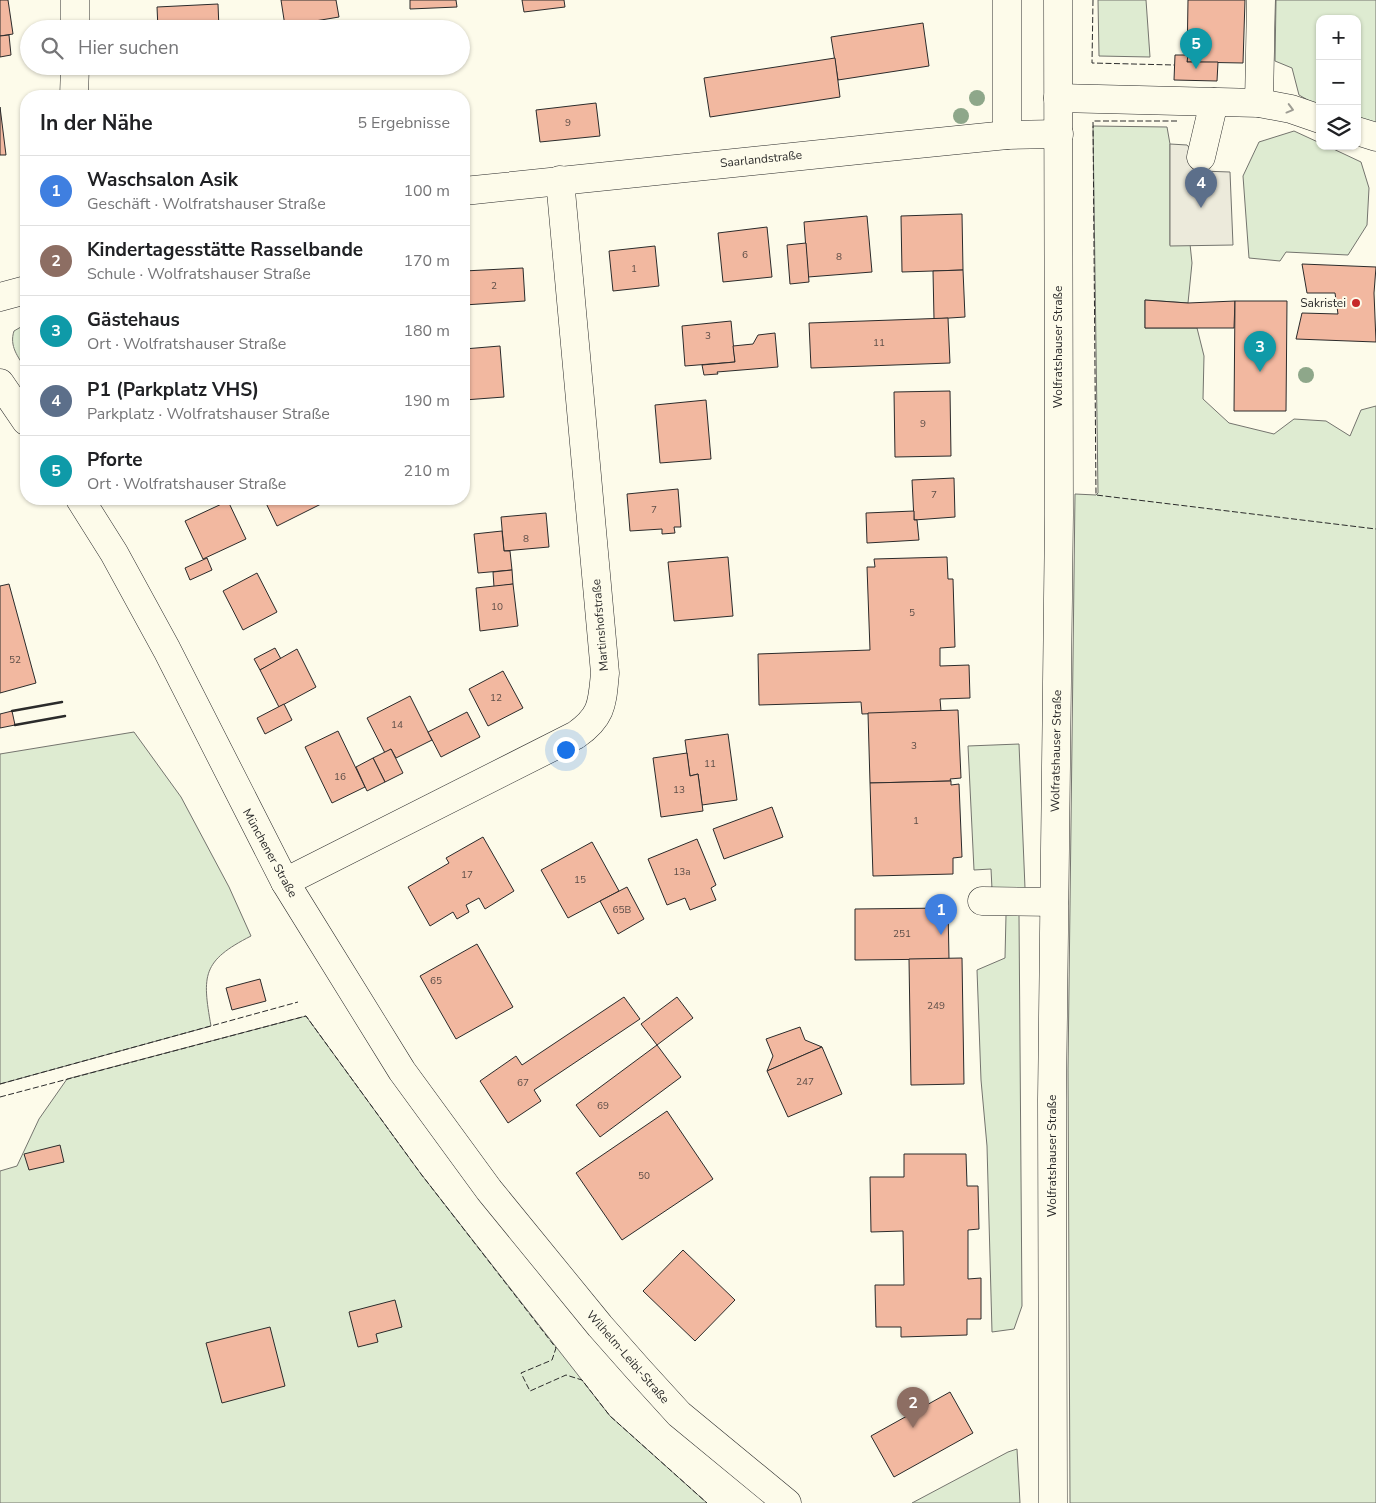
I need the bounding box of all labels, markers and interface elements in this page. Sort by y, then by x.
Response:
map controls [1316,15,1361,150]
button: + [1316,15,1361,60]
search box [20,20,470,75]
pin: 5 [1180,28,1212,69]
icon: search [38,34,66,62]
text: Hier suchen [78,35,179,61]
button: − [1316,60,1361,105]
one-way arrow [1285,103,1294,114]
button: layers [1316,105,1361,150]
text: In der Nähe [40,109,153,137]
text: 5 Ergebnisse [357,112,450,134]
house number: 9 [565,116,571,130]
street label: Saarlandstraße [719,147,803,171]
text: Waschsalon Asik [87,167,238,193]
pin: 4 [1185,167,1217,208]
text: 1 [51,180,61,202]
text: 100 m [403,180,450,202]
text: Geschäft · Wolfratshauser Straße [87,193,326,215]
text: Kindertagesstätte Rasselbande [87,237,363,263]
house number: 6 [742,248,748,262]
text: 2 [51,250,61,272]
text: 170 m [403,250,450,272]
house number: 8 [836,250,842,264]
house number: 1 [631,262,637,276]
text: Schule · Wolfratshauser Straße [87,263,311,285]
house number: 2 [491,279,497,293]
street label: Wolfratshauser Straße [1050,286,1066,408]
place label: Sakristei [1300,295,1346,311]
marker: Sakristei [1350,297,1362,309]
text: Gästehaus [87,307,180,333]
text: 3 [51,320,61,342]
text: 180 m [403,320,450,342]
house number: 3 [705,329,711,343]
pin: 3 [1244,331,1276,372]
text: Ort · Wolfratshauser Straße [87,333,286,355]
house number: 11 [873,336,885,350]
text: P1 (Parkplatz VHS) [87,377,259,403]
text: 4 [51,390,61,412]
text: 190 m [403,390,450,412]
text: Parkplatz · Wolfratshauser Straße [87,403,330,425]
house number: 9 [920,417,926,431]
text: Pforte [87,447,142,473]
text: 5 [51,460,61,482]
text: 210 m [403,460,450,482]
text: Ort · Wolfratshauser Straße [87,473,286,495]
house number: 7 [931,488,937,502]
house number: 7 [651,503,657,517]
house number: 8 [523,532,529,546]
street label: Martinshofstraße [588,578,612,672]
house number: 10 [491,600,503,614]
house number: 5 [909,606,915,620]
house number: 52 [9,653,21,667]
street label: Wolfratshauser Straße [1047,690,1065,812]
house number: 12 [490,691,502,705]
house number: 14 [391,718,403,732]
your location [553,737,579,763]
house number: 3 [911,739,917,753]
house number: 11 [704,757,716,771]
house number: 16 [334,770,346,784]
house number: 13 [673,783,685,797]
street label: Münchener Straße [239,806,301,900]
house number: 1 [913,814,919,828]
house number: 13a [673,865,691,879]
house number: 17 [461,868,473,882]
house number: 15 [574,873,586,887]
pin: 1 [925,894,957,935]
house number: 65B [613,903,632,917]
house number: 251 [893,927,911,941]
house number: 65 [430,974,442,988]
house number: 249 [927,999,945,1013]
house number: 247 [796,1075,814,1089]
house number: 67 [517,1076,529,1090]
street label: Wolfratshauser Straße [1044,1095,1060,1217]
house number: 69 [597,1099,609,1113]
house number: 50 [638,1169,650,1183]
street label: Wilhelm-Leibl-Straße [583,1307,673,1407]
pin: 2 [897,1387,929,1428]

